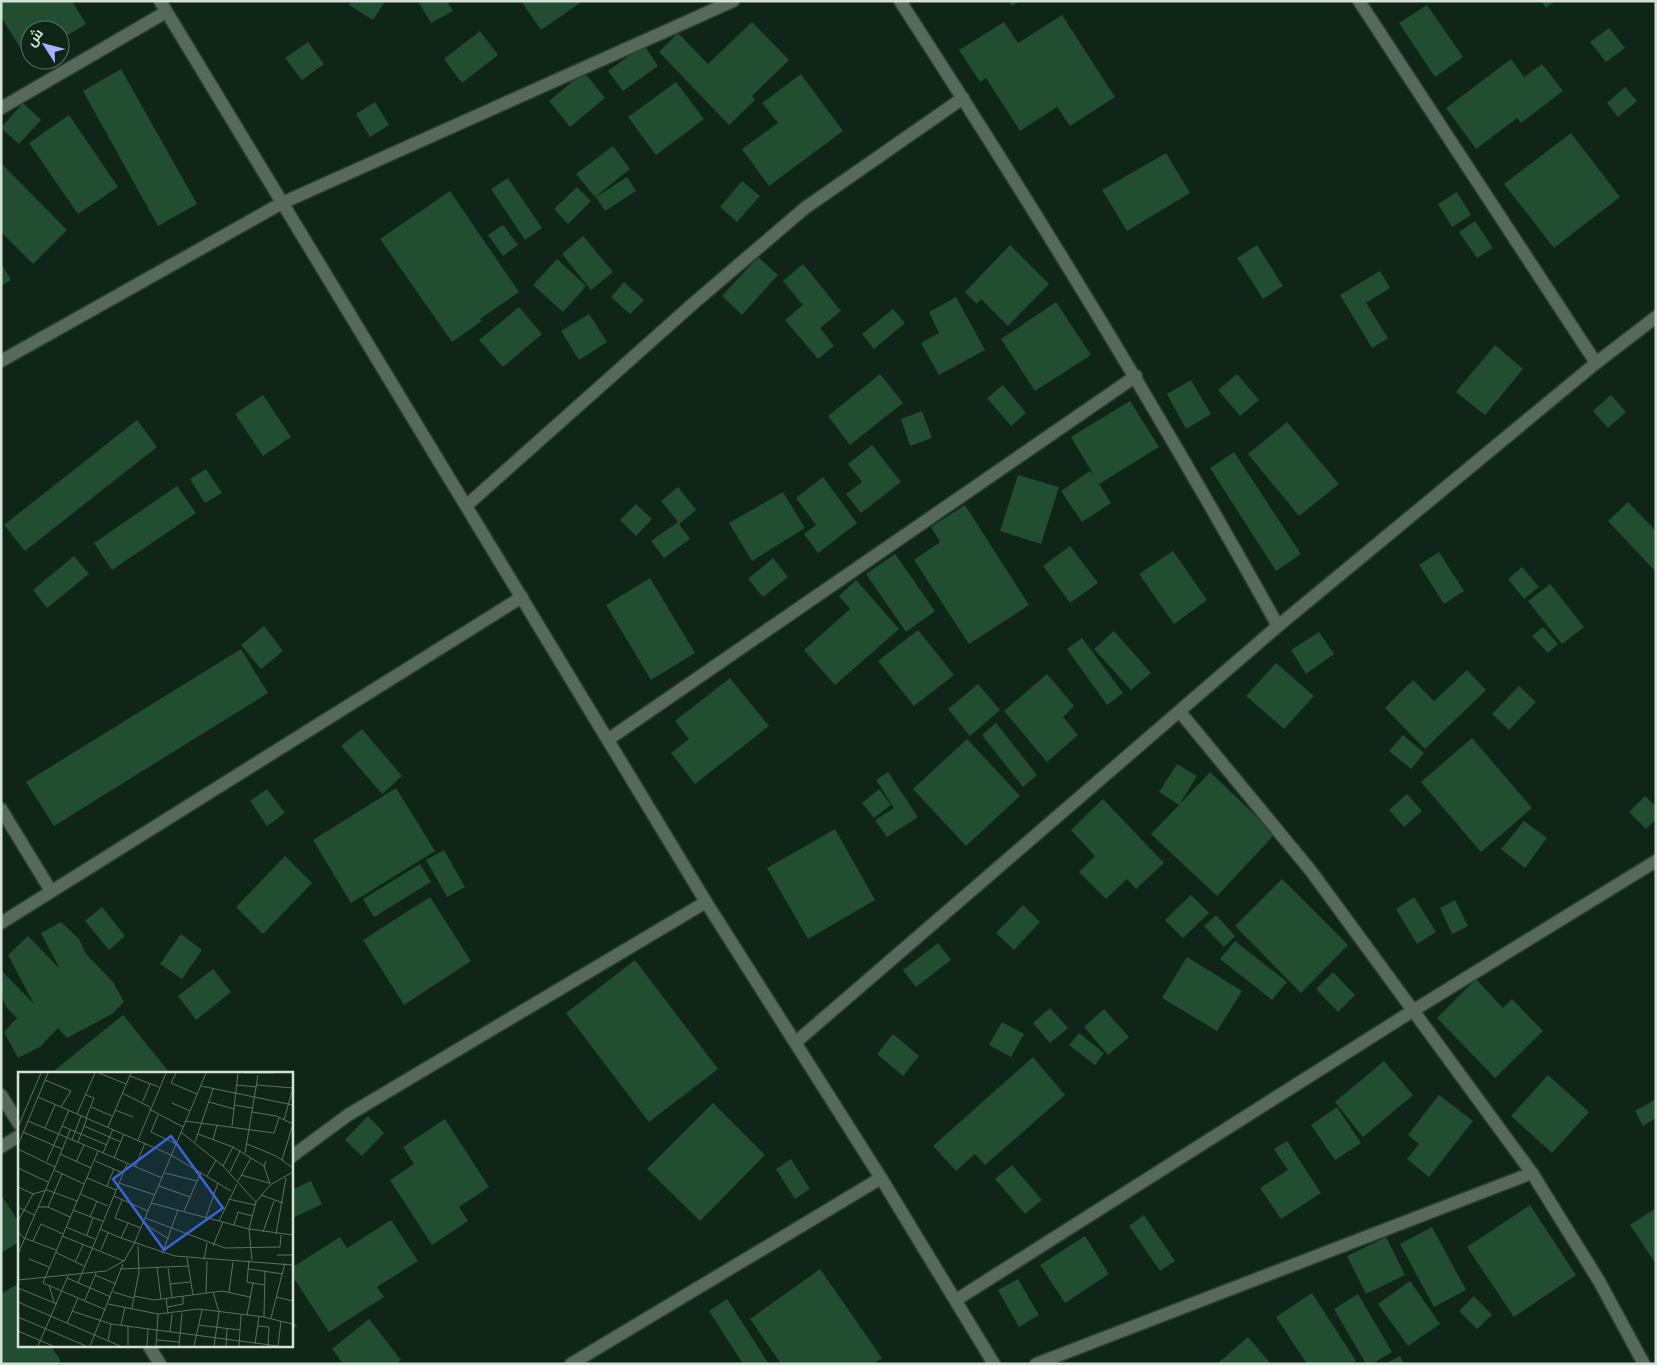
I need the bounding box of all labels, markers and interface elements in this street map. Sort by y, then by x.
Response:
north arrow [20,20,70,70]
text: ش [22,25,47,50]
inset map [18,1072,292,1348]

